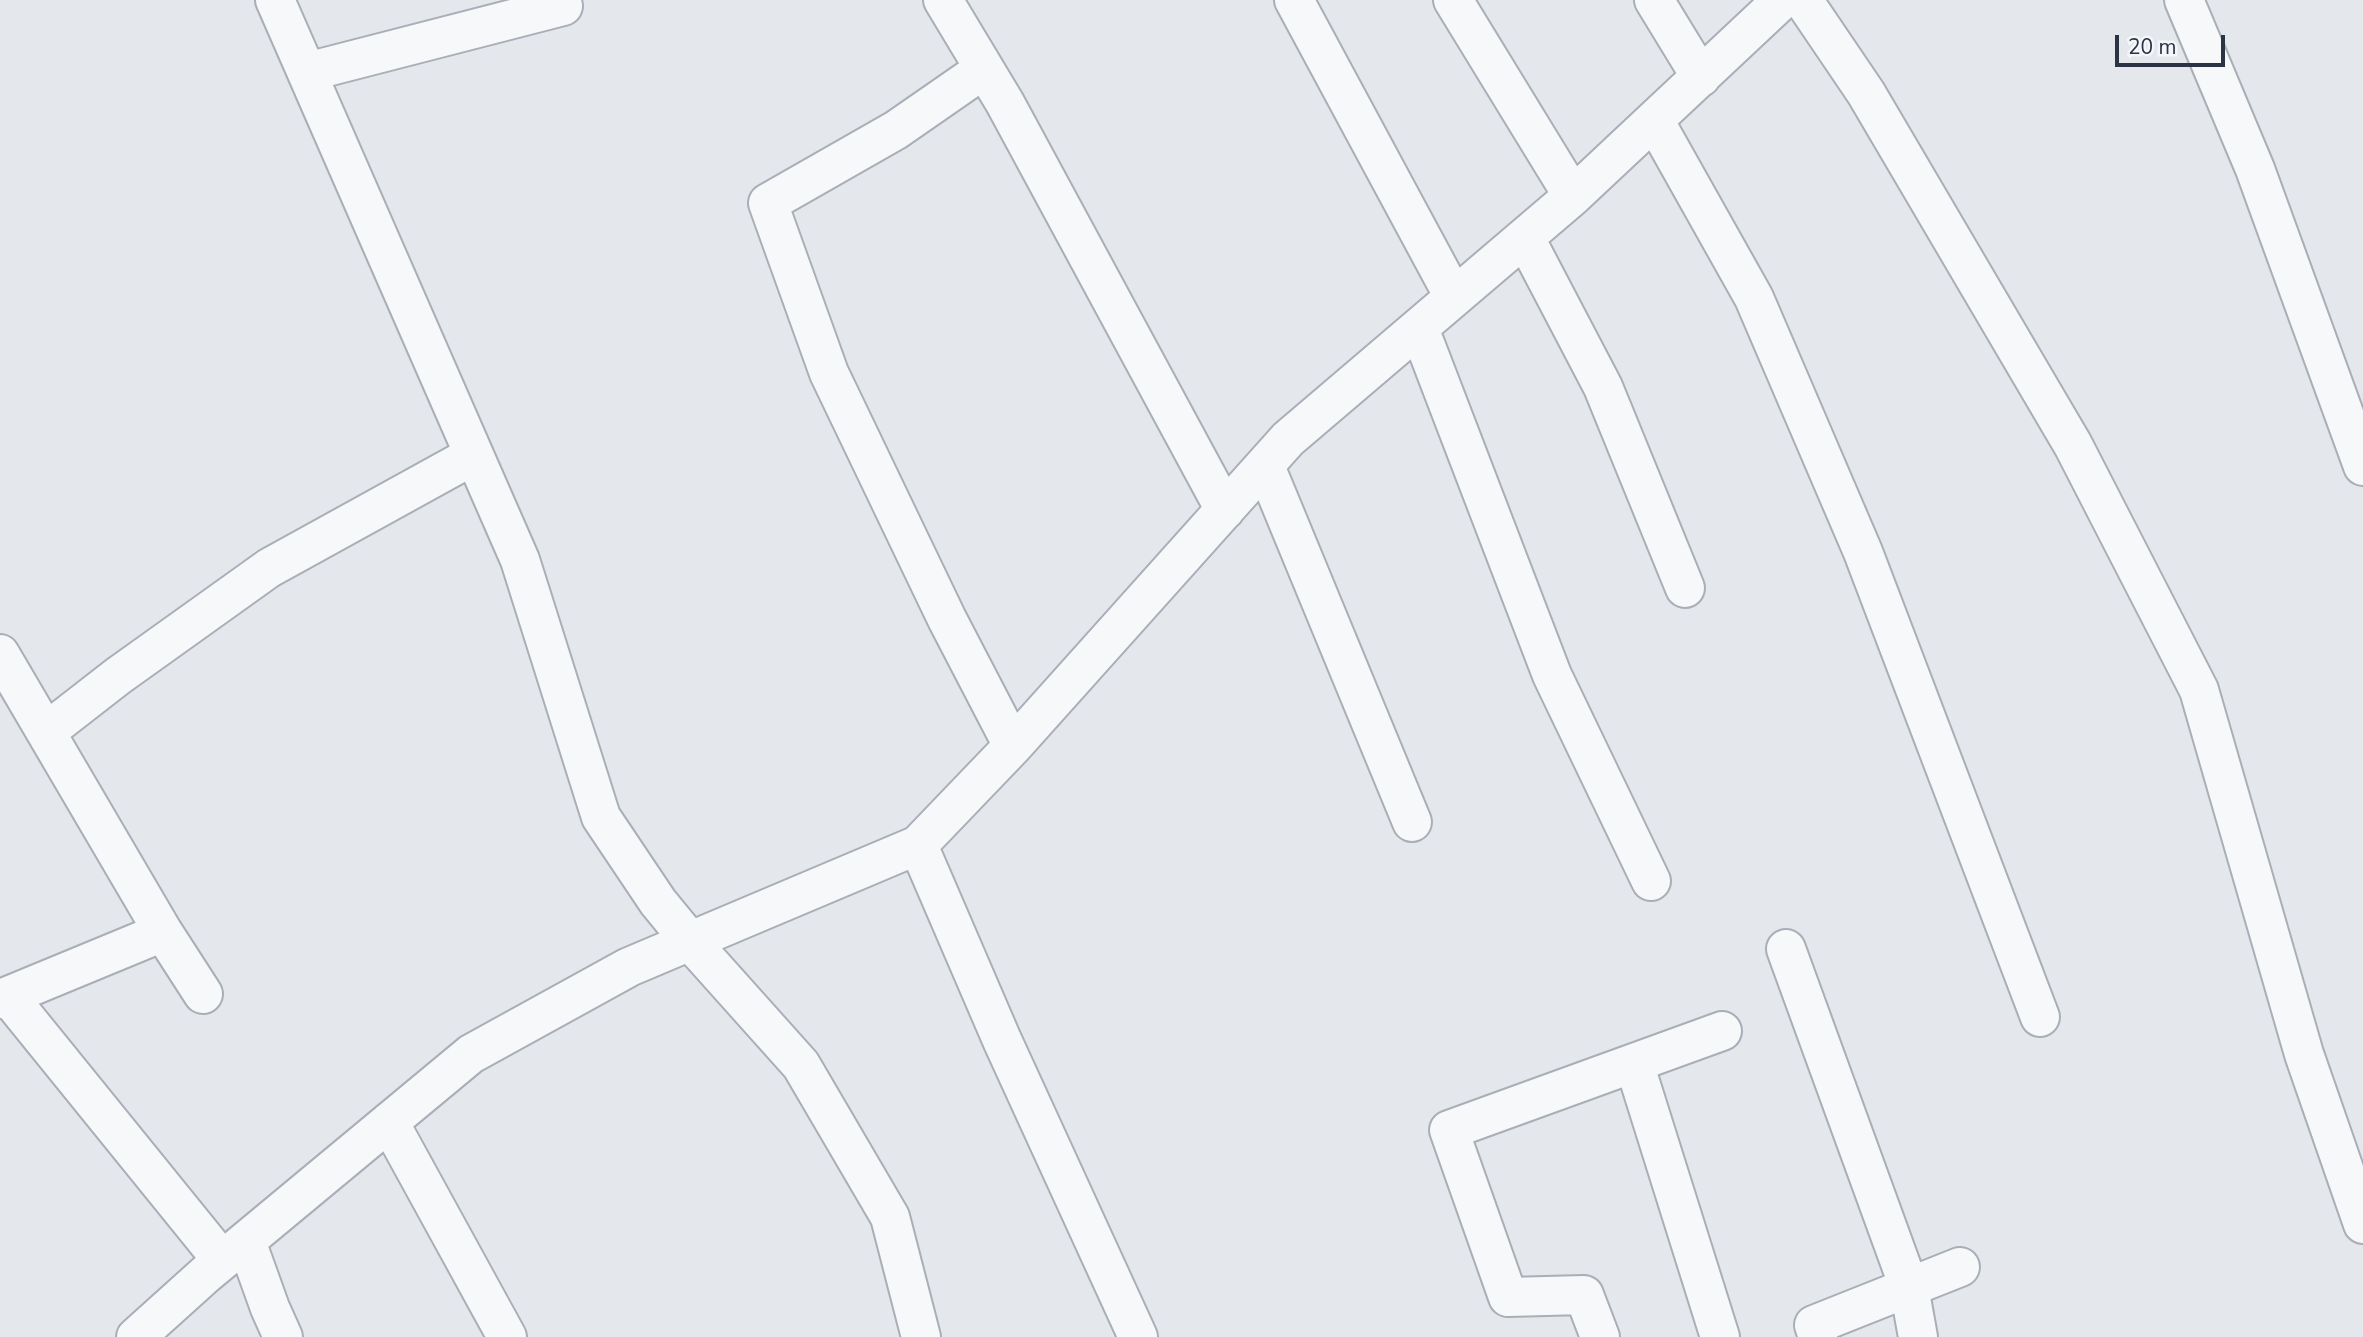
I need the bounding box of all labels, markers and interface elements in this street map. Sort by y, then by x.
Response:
scale bar [2118,21,2228,65]
text: 20 m [2128,33,2177,61]

